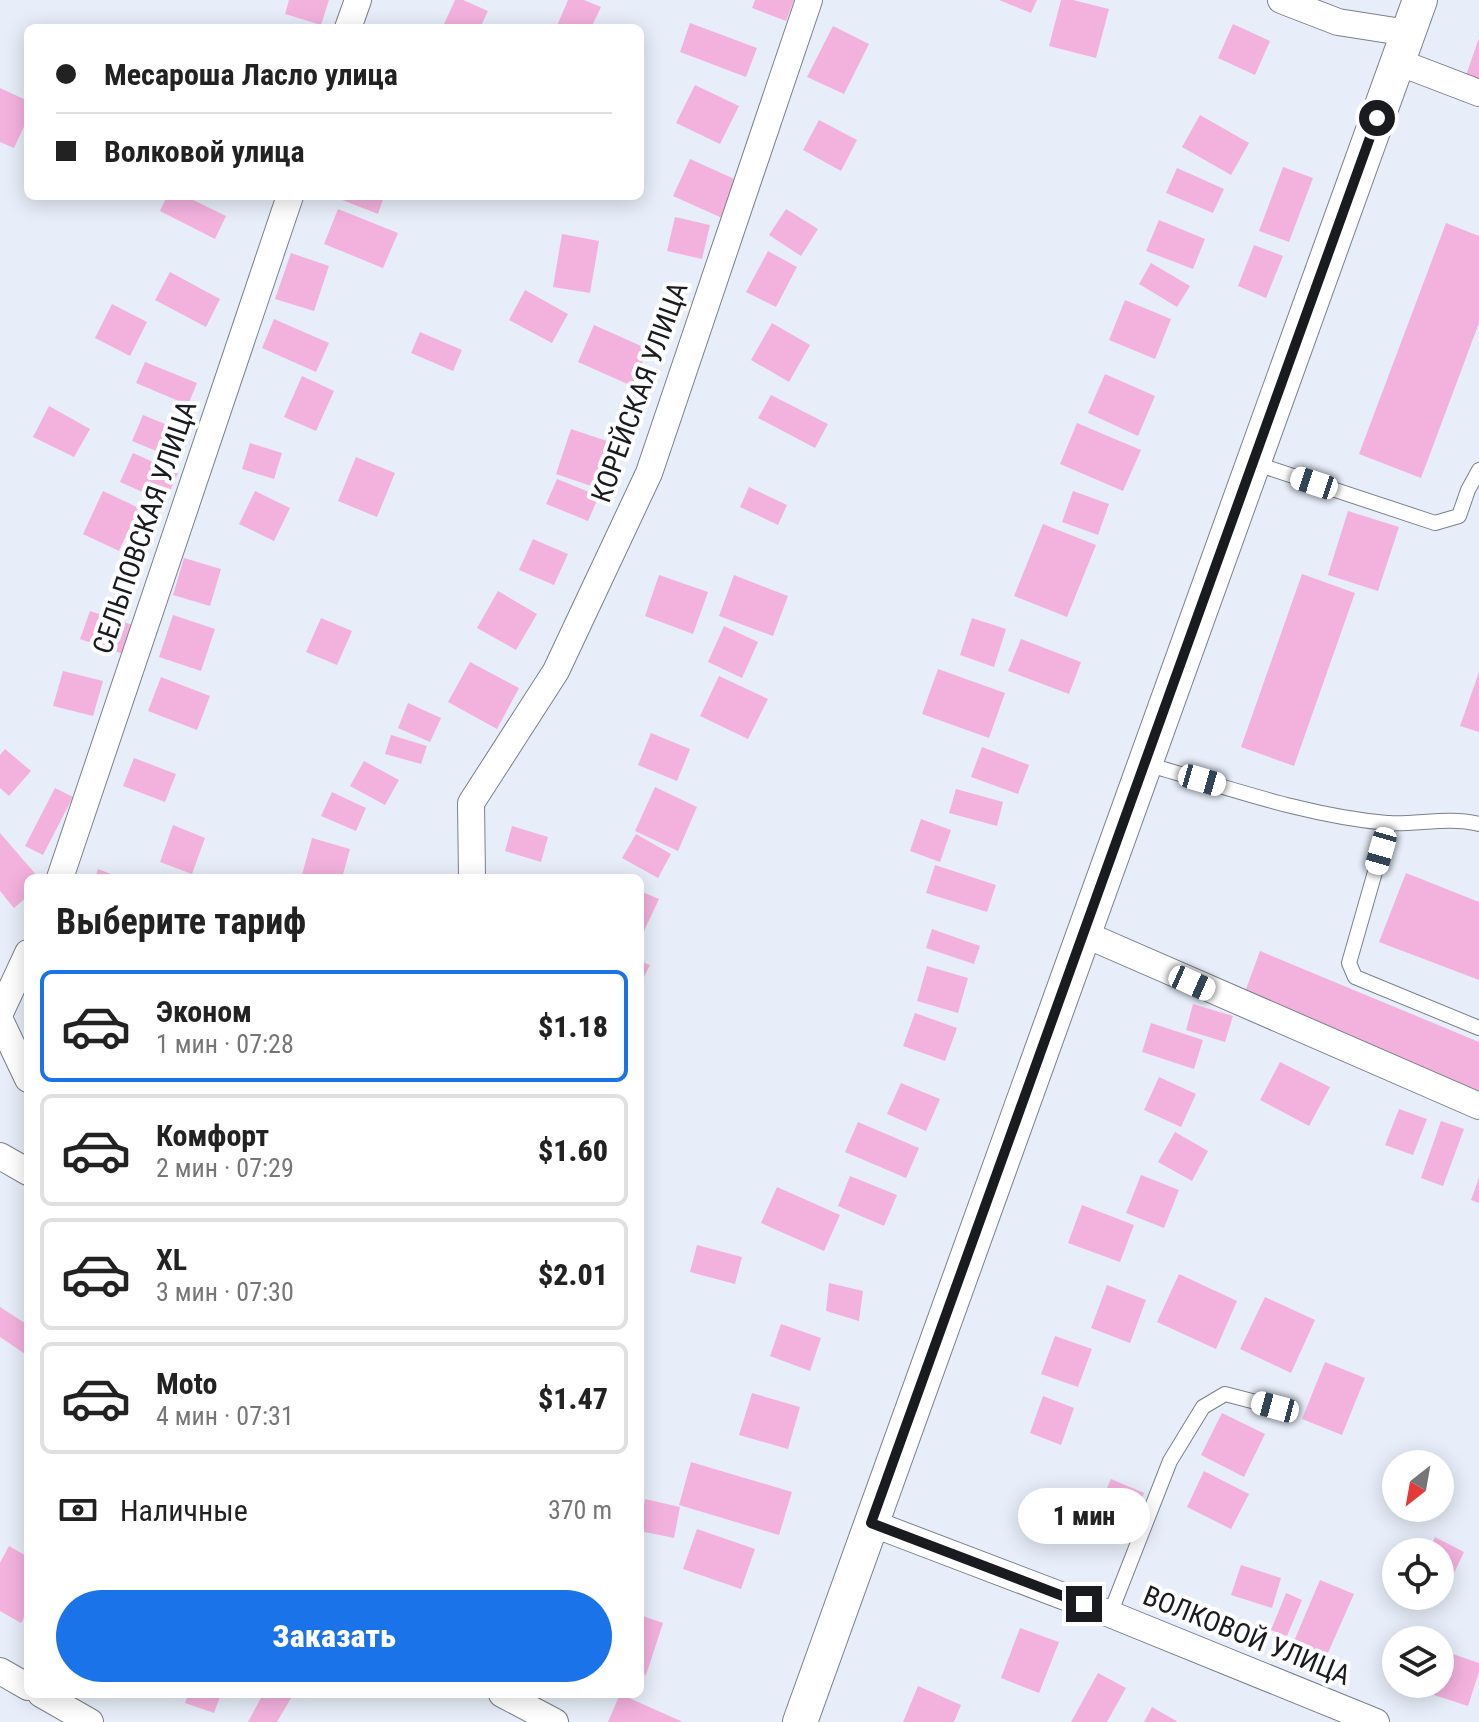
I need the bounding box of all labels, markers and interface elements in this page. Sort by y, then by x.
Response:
text: Месароша Ласло улица [104,57,398,92]
route start [1359,100,1395,136]
text: Волковой улица [104,134,305,169]
street label: КОРЕЙСКАЯ УЛИЦА [584,277,695,507]
street label: СЕЛЬПОВСКАЯ УЛИЦА [86,396,203,658]
car [1287,464,1341,502]
car [1176,762,1228,798]
car [1363,825,1399,877]
text: Выберите тариф [56,901,306,943]
car [1165,962,1219,1004]
icon: car [60,990,132,1062]
text: Эконом [156,994,252,1029]
text: $1.18 [538,1009,608,1044]
text: 1 мин · 07:28 [156,1029,294,1059]
icon: car [60,1114,132,1186]
text: Комфорт [156,1118,269,1153]
text: $1.60 [538,1133,608,1168]
text: 2 мин · 07:29 [156,1153,294,1183]
icon: car [60,1238,132,1310]
text: XL [156,1242,187,1277]
text: $2.01 [538,1257,608,1292]
text: 3 мин · 07:30 [156,1277,294,1307]
icon: car [60,1362,132,1434]
text: Moto [156,1366,217,1401]
text: $1.47 [538,1381,608,1416]
car [1249,1389,1301,1425]
text: 4 мин · 07:31 [156,1401,294,1431]
north arrow [1382,1450,1454,1522]
map controls [1382,1450,1454,1698]
icon: cash [56,1488,100,1532]
callout: 1 мин [1018,1488,1150,1544]
text: Наличные [120,1493,248,1528]
text: 370 m [548,1495,612,1525]
text: 1 мин [1053,1501,1115,1531]
button: locate [1382,1538,1454,1610]
street label: ВОЛКОВОЙ УЛИЦА [1138,1579,1355,1692]
route end [1066,1586,1102,1622]
button: Заказать [56,1590,612,1682]
button: layers [1382,1626,1454,1698]

